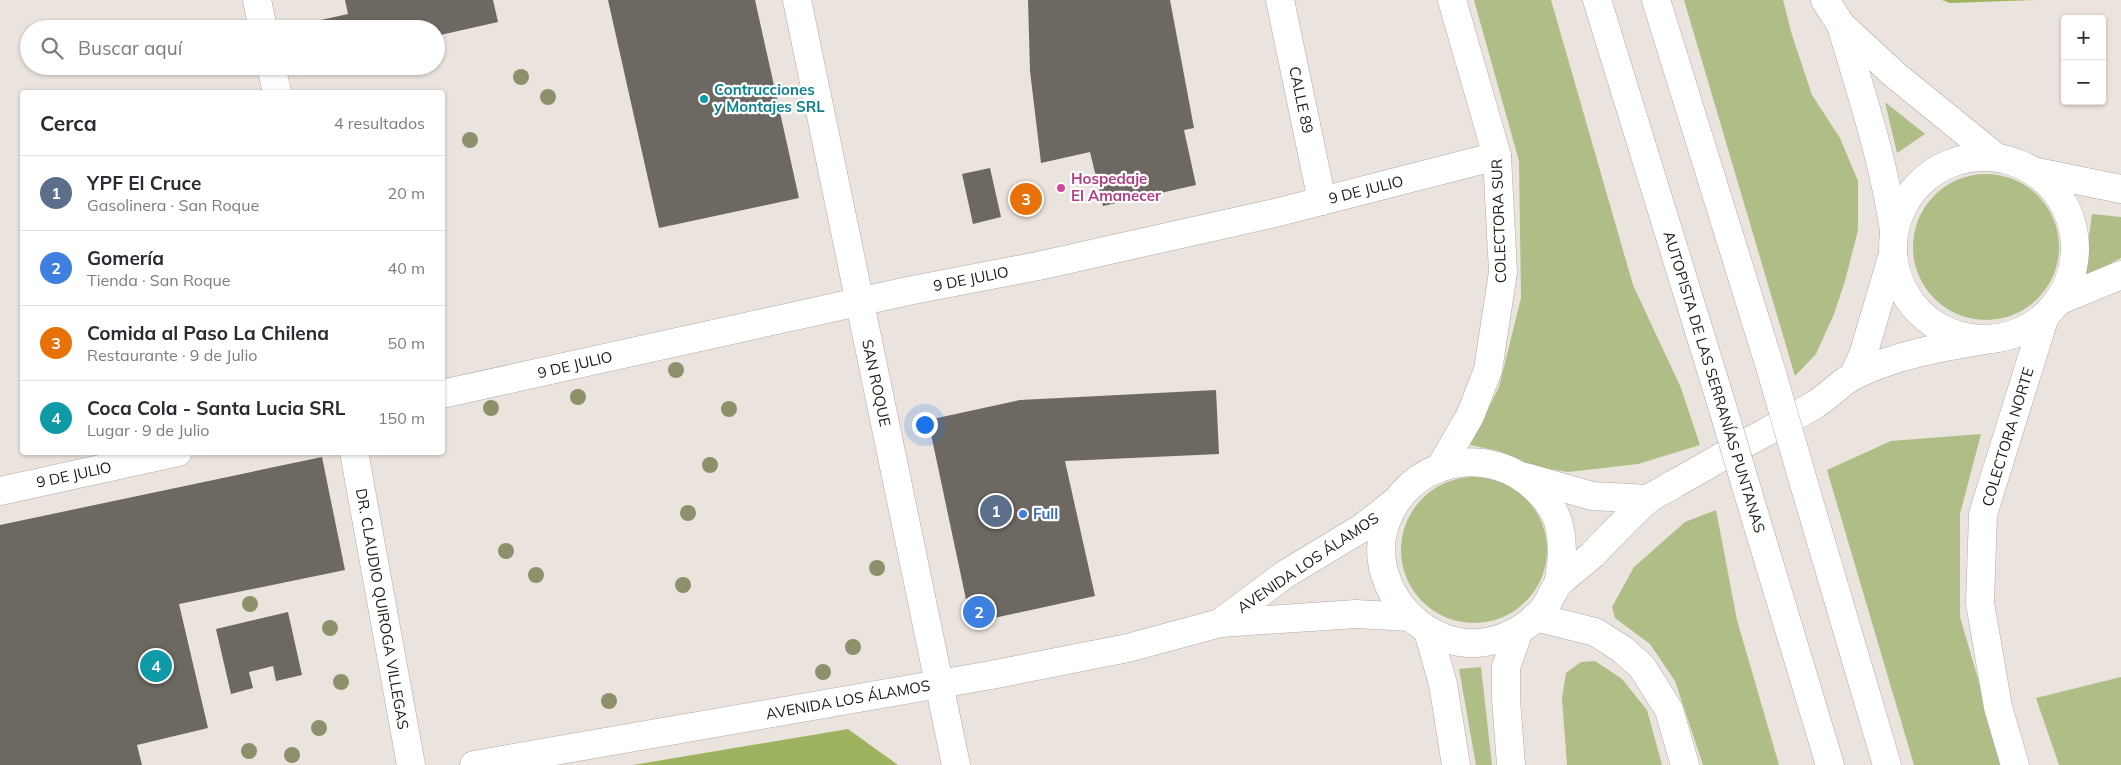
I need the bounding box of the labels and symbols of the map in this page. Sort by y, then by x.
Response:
street label: CALLE 89 [1285,65,1318,135]
place label: Contrucciones y Montajes SRL [713,80,825,116]
marker: Contrucciones y Montajes SRL [698,93,710,105]
street label: COLECTORA SUR [1487,159,1510,284]
place label: Hospedaje El Amanecer [1071,169,1161,205]
street label: 9 DE JULIO [1327,171,1405,208]
pin: 3 [1010,180,1042,218]
marker: Hospedaje El Amanecer [1055,182,1067,194]
street label: AUTOPISTA DE LAS SERRANÍAS PUNTANAS [1659,229,1770,535]
street label: 9 DE JULIO [932,262,1010,295]
street label: SAN ROQUE [858,338,895,428]
street label: 9 DE JULIO [536,347,614,382]
street label: COLECTORA NORTE [1977,365,2038,509]
your location [912,412,938,438]
street label: 9 DE JULIO [35,457,113,492]
street label: DR. CLAUDIO QUIROGA VILLEGAS [352,487,413,731]
pin: 1 [980,492,1012,530]
place label: Full [1033,504,1058,523]
marker: Full [1017,508,1029,520]
street label: AVENIDA LOS ÁLAMOS [1233,508,1382,617]
pin: 2 [963,593,995,631]
pin: 4 [140,647,172,685]
street label: AVENIDA LOS ÁLAMOS [764,676,932,723]

